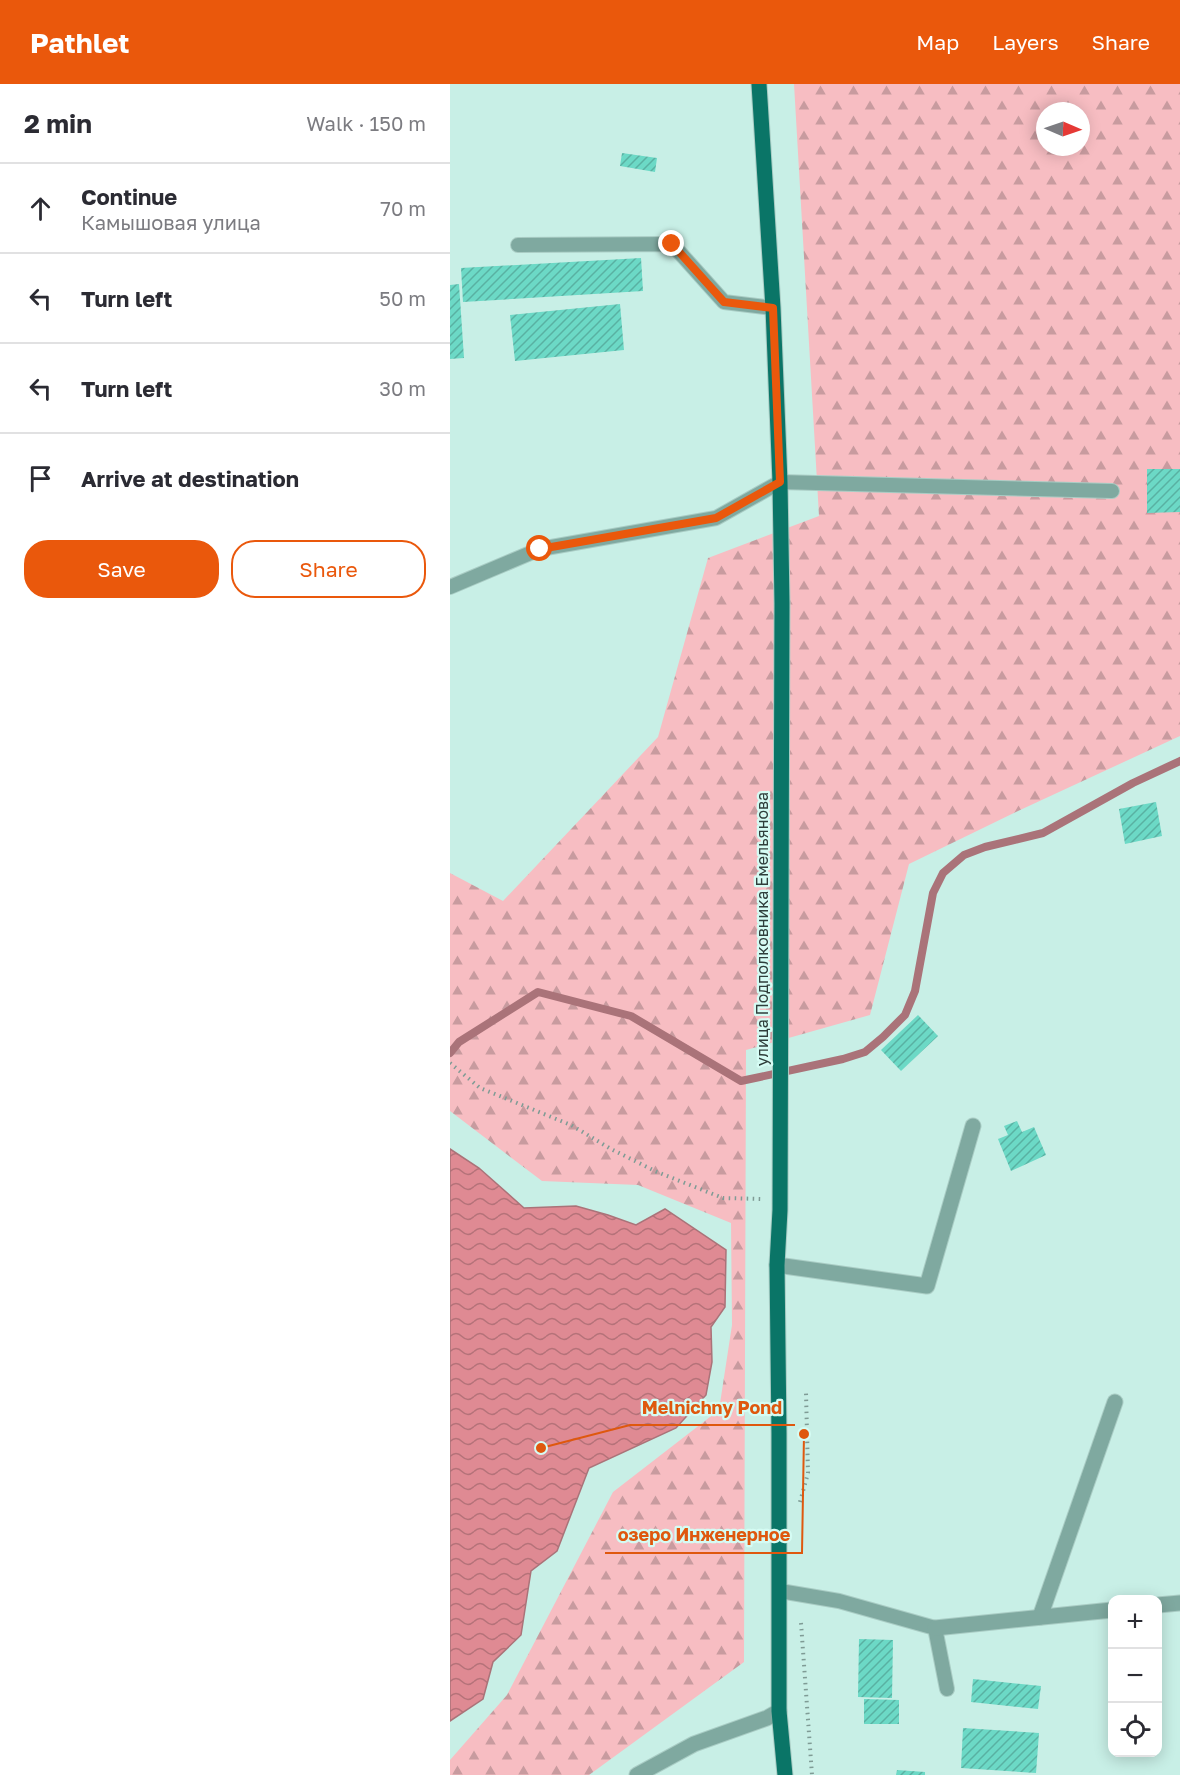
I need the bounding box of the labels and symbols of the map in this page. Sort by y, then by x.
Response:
north arrow [1036,102,1090,156]
route end [658,230,684,256]
route start [526,535,552,561]
street label: улица Подполковника Емельянова [752,792,772,1066]
callout: Melnichny Pond [630,1389,795,1425]
text: Melnichny Pond [642,1396,782,1418]
callout: озеро Инженерное [605,1517,802,1553]
text: озеро Инженерное [618,1523,791,1545]

